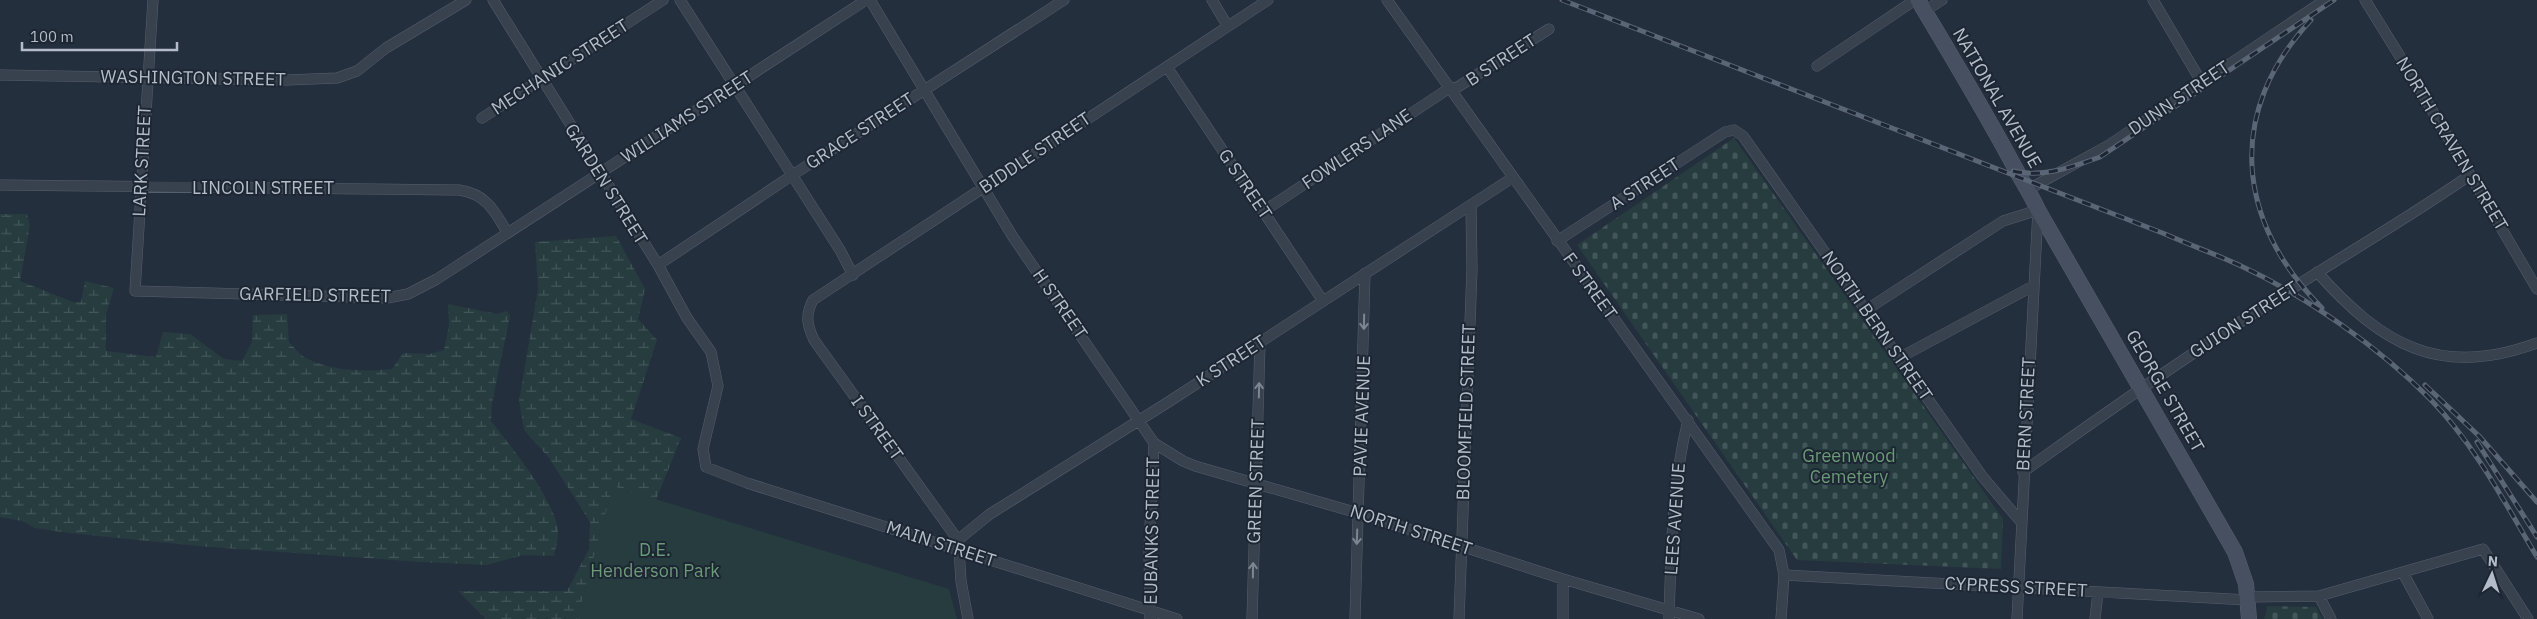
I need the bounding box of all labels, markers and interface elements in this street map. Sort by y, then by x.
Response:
street label: MECHANIC STREET [487,14,633,120]
scale bar [22,20,178,52]
street label: NATIONAL AVENUE [1948,23,2047,172]
text: 100 m [30,27,74,46]
street label: B STREET [1461,28,1540,91]
street label: NORTH CRAVEN STREET [2391,52,2514,235]
street label: DUNN STREET [2124,55,2234,140]
street label: WASHINGTON STREET [100,64,286,91]
street label: WILLIAMS STREET [616,65,757,168]
street label: GRACE STREET [801,87,918,174]
street label: FOWLERS LANE [1297,103,1416,194]
street label: LARK STREET [127,105,156,217]
street label: BIDDLE STREET [974,107,1095,199]
street label: GARDEN STREET [560,119,653,249]
street label: G STREET [1213,144,1277,223]
street label: A STREET [1605,152,1684,215]
street label: LINCOLN STREET [192,176,334,199]
street label: NORTH BERN STREET [1817,246,1938,405]
street label: F STREET [1558,248,1623,324]
street label: H STREET [1028,264,1093,343]
street label: GUION STREET [2185,276,2302,363]
street label: GARFIELD STREET [239,282,391,307]
one-way arrow [1360,314,1369,330]
street label: BLOOMFIELD STREET [1451,323,1480,501]
street label: GEORGE STREET [2121,325,2210,456]
street label: K STREET [1191,329,1270,392]
street label: PAVIE AVENUE [1348,355,1375,477]
street label: BERN STREET [2011,356,2040,472]
one-way arrow [1254,383,1264,399]
street label: I STREET [846,391,909,465]
street label: GREEN STREET [1242,418,1269,544]
park label: Greenwood Cemetery [1802,444,1896,488]
street label: EUBANKS STREET [1139,457,1164,605]
street label: LEES AVENUE [1659,462,1690,576]
street label: NORTH STREET [1347,499,1475,560]
street label: MAIN STREET [884,515,999,572]
one-way arrow [1353,528,1362,544]
park label: D.E. Henderson Park [590,538,720,582]
north arrow [2467,549,2517,599]
text: N [2487,552,2499,570]
one-way arrow [1248,563,1258,579]
street label: CYPRESS STREET [1944,571,2088,602]

